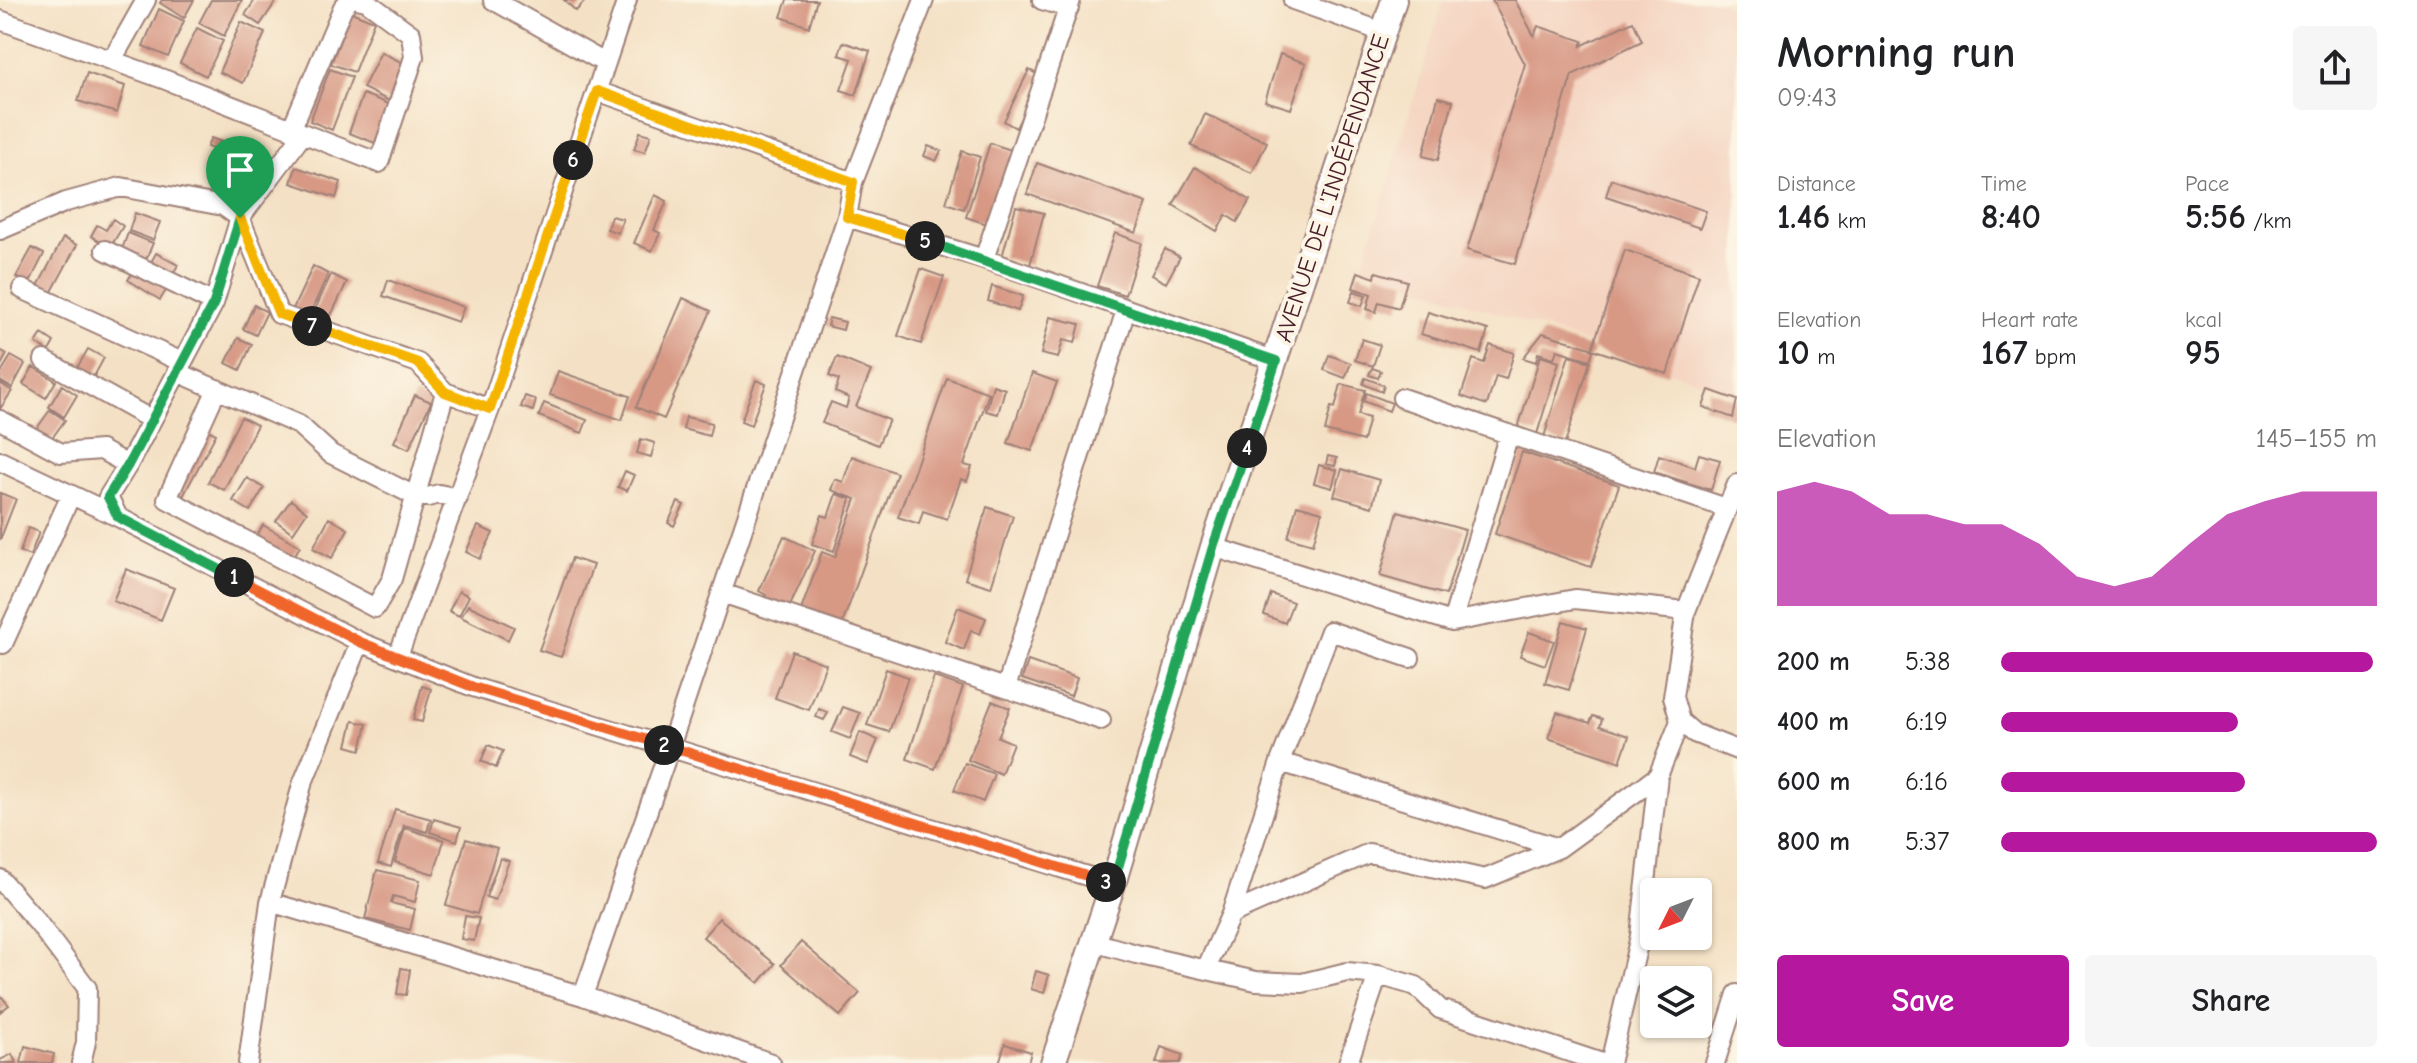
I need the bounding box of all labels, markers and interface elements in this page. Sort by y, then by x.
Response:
button: share [2293,26,2377,110]
text: Morning run [1777,27,2016,78]
street label: AVENUE DE L'INDÉPENDANCE [1269,31,1395,345]
text: 09:43 [1777,83,1837,113]
pin [206,136,274,218]
pin: 6 [553,140,593,180]
text: 6 [567,147,579,173]
icon: arrive [218,148,262,192]
text: Distance [1777,171,1856,197]
text: Time [1981,171,2027,197]
text: Pace [2185,171,2229,197]
text: 1.46 [1777,197,1830,237]
text: 8:40 [1981,197,2041,237]
text: 5:56 [2185,197,2246,237]
text: km [1830,208,1866,234]
text: /km [2246,208,2292,234]
pin: 5 [905,221,945,261]
text: 5 [919,228,931,254]
pin: 7 [292,306,332,346]
text: Elevation [1777,307,1861,333]
text: Heart rate [1981,307,2078,333]
text: kcal [2185,307,2222,333]
text: 7 [307,313,317,339]
text: 10 [1777,333,1810,373]
text: 167 [1981,333,2027,373]
text: 95 [2185,333,2221,373]
text: m [1810,344,1835,370]
text: bpm [2027,344,2076,370]
text: Elevation [1777,424,1877,454]
text: 145–155 m [2256,424,2377,454]
pin: 4 [1227,428,1267,468]
text: 4 [1242,435,1252,461]
pin: 1 [214,557,254,597]
text: 1 [230,564,238,590]
text: 200 m [1777,647,1850,677]
text: 5:38 [1905,647,1950,677]
text: 400 m [1777,707,1849,737]
text: 6:19 [1905,707,1948,737]
pin: 2 [644,725,684,765]
text: 2 [659,732,669,758]
text: 600 m [1777,767,1850,797]
text: 6:16 [1905,767,1948,797]
text: 800 m [1777,827,1850,857]
text: 5:37 [1905,827,1949,857]
pin: 3 [1086,862,1126,902]
text: 3 [1101,869,1111,895]
north arrow [1640,878,1712,950]
map controls [1640,878,1712,1038]
button: Save [1777,955,2069,1047]
button: Share [2085,955,2377,1047]
button: layers [1640,966,1712,1038]

